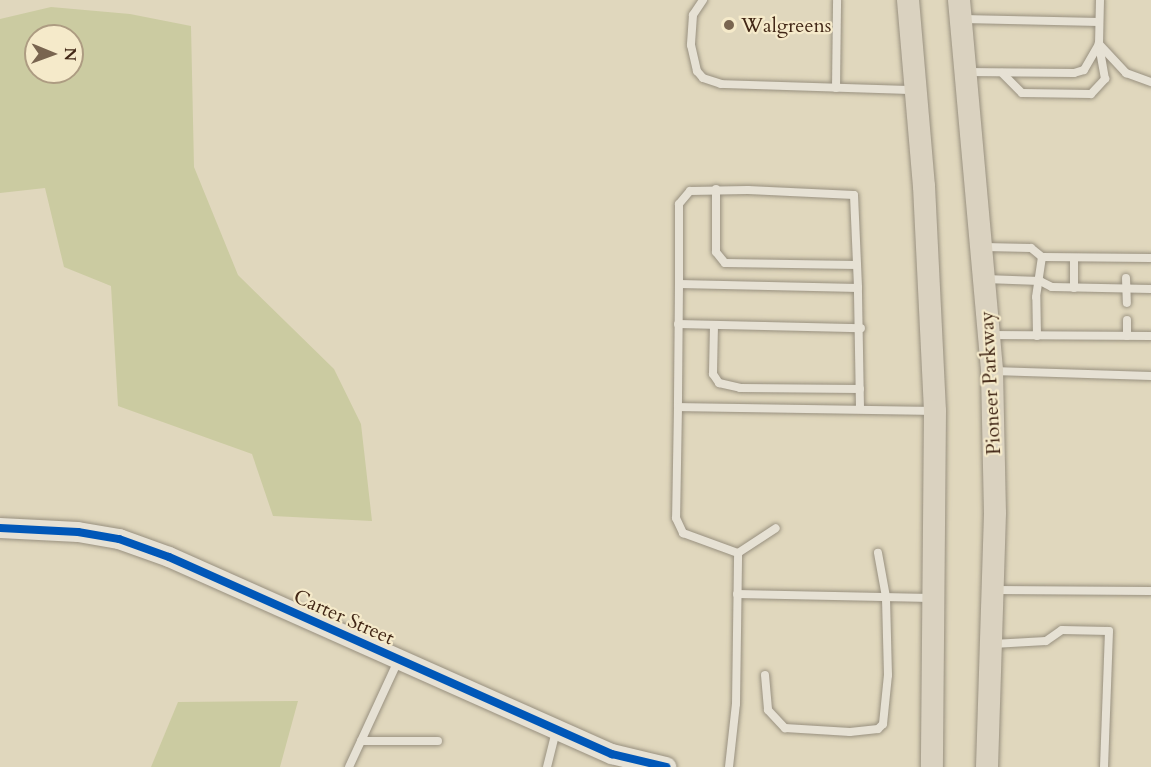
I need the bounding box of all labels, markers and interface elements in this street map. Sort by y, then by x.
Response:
place label: Walgreens [741,13,832,37]
marker: Walgreens [722,18,736,32]
north arrow [24,24,84,84]
text: N [59,47,81,61]
street label: Pioneer Parkway [974,310,1006,456]
street label: Carter Street [290,584,398,650]

